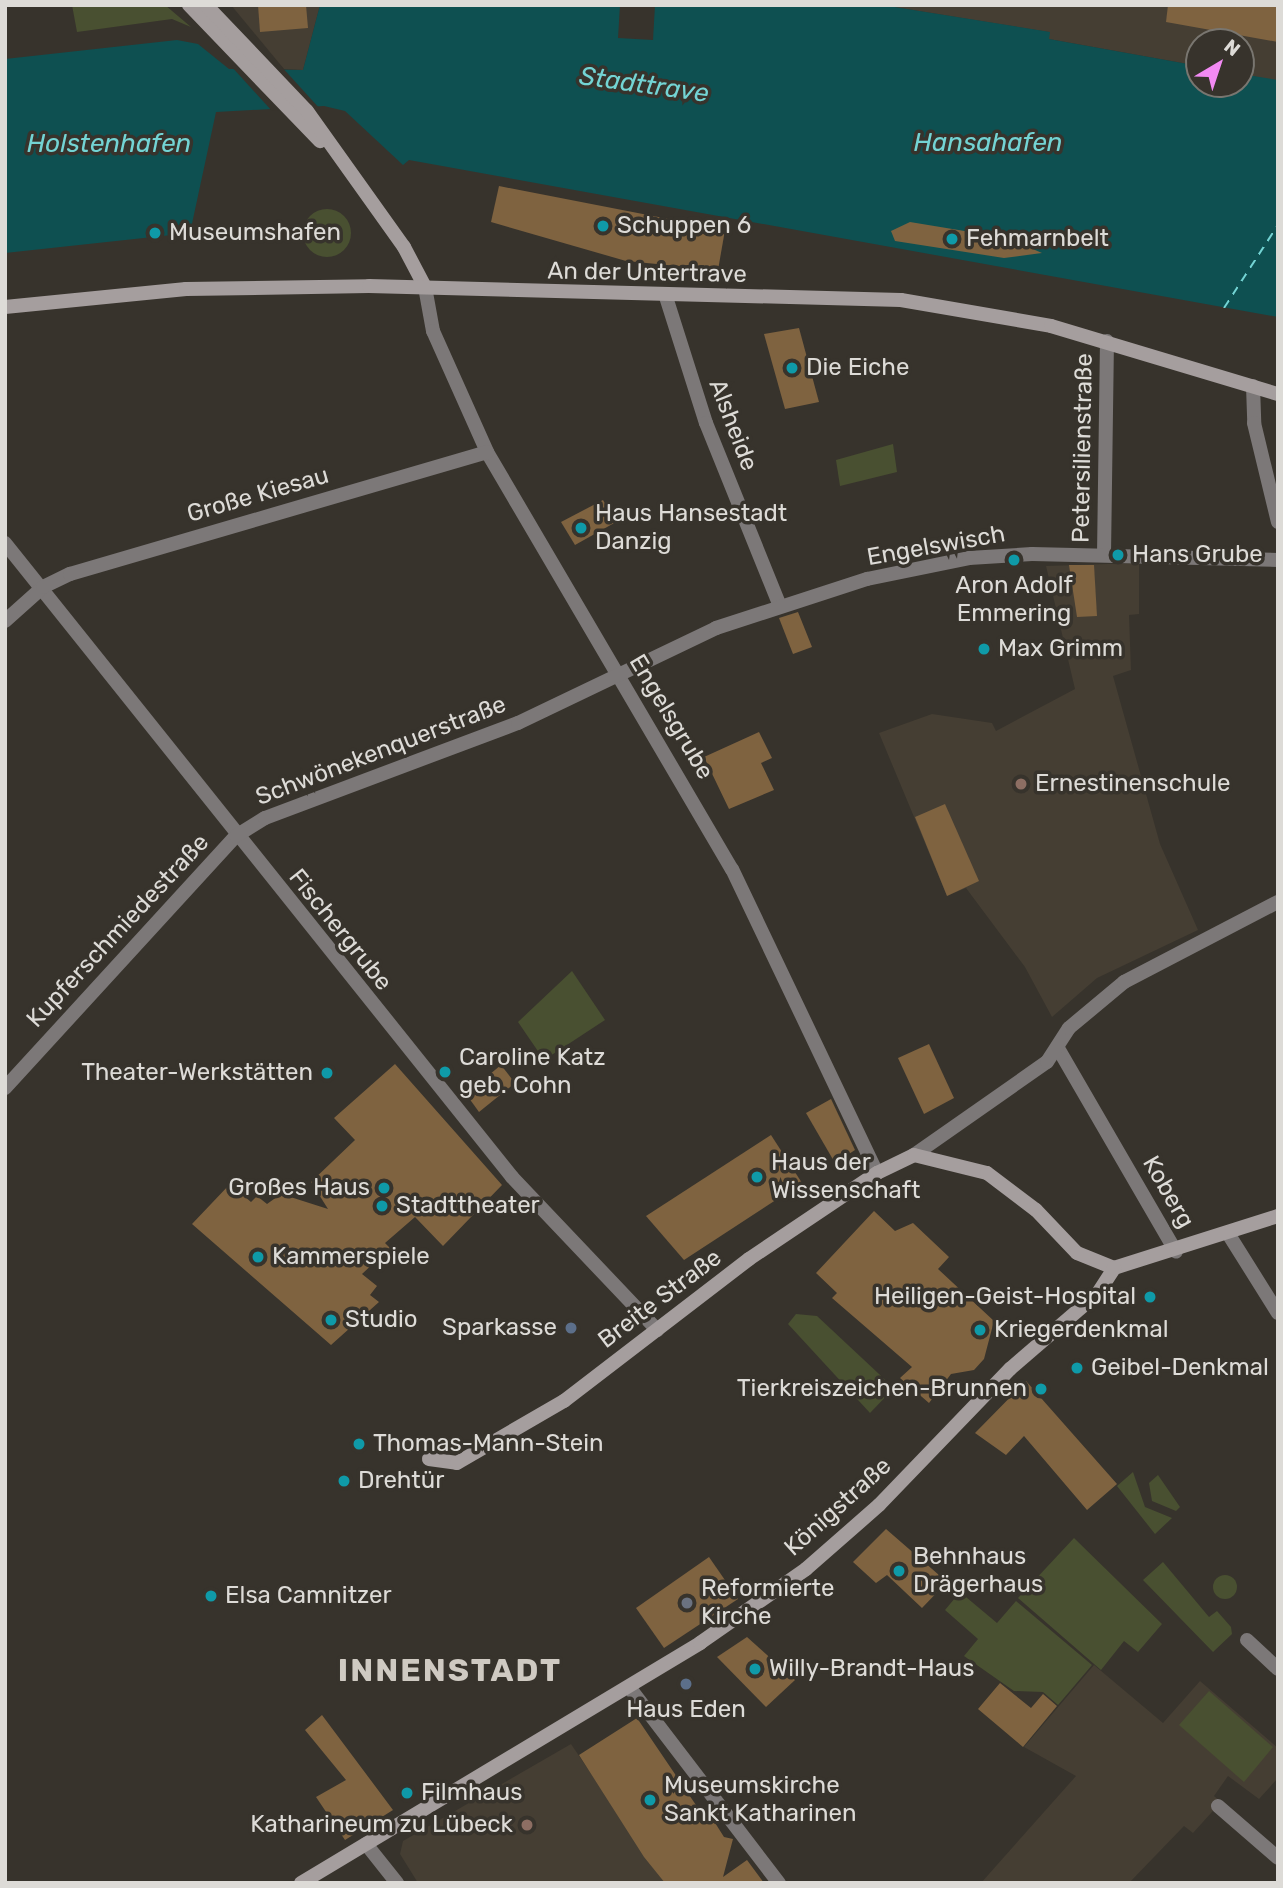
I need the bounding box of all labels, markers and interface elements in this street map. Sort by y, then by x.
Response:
north arrow [1185,28,1255,98]
text: N [1220,35,1245,61]
water label: Stadttrave [577,60,711,110]
water label: Hansahafen [913,127,1063,159]
water label: Holstenhafen [27,128,191,160]
place label: Schuppen 6 [617,212,751,240]
marker: Schuppen 6 [595,218,611,234]
place label: Museumshafen [169,219,341,247]
marker: Museumshafen [147,225,163,241]
place label: Fehmarnbelt [966,225,1109,253]
marker: Fehmarnbelt [944,231,960,247]
street label: An der Untertrave [547,257,747,289]
street label: Petersilienstraße [1067,353,1099,543]
place label: Die Eiche [806,354,909,382]
marker: Die Eiche [784,360,800,376]
street label: Alsheide [702,375,764,475]
street label: Große Kiesau [184,461,332,529]
place label: Haus Hansestadt Danzig [595,500,787,556]
marker: Haus Hansestadt Danzig [573,520,589,536]
street label: Engelswisch [865,520,1007,572]
place label: Hans Grube [1132,541,1263,569]
marker: Hans Grube [1110,547,1126,563]
marker: Aron Adolf Emmering [1006,552,1022,568]
place label: Aron Adolf Emmering [955,572,1073,628]
place label: Max Grimm [998,635,1123,663]
marker: Max Grimm [976,641,992,657]
street label: Engelsgrube [622,649,720,785]
street label: Schwönekenquerstraße [252,690,510,812]
place label: Ernestinenschule [1035,770,1230,798]
marker: Ernestinenschule [1013,776,1029,792]
street label: Kupferschmiedestraße [21,828,215,1034]
street label: Fischergrube [282,863,398,997]
place label: Caroline Katz geb. Cohn [459,1044,605,1100]
place label: Theater-Werkstätten [81,1059,313,1087]
marker: Caroline Katz geb. Cohn [437,1064,453,1080]
marker: Theater-Werkstätten [319,1065,335,1081]
place label: Haus der Wissenschaft [771,1149,920,1205]
street label: Koberg [1136,1151,1200,1233]
marker: Haus der Wissenschaft [749,1169,765,1185]
place label: Großes Haus [228,1174,370,1202]
marker: Großes Haus [376,1180,392,1196]
place label: Stadttheater [396,1192,540,1220]
marker: Stadttheater [374,1198,390,1214]
place label: Kammerspiele [272,1243,430,1271]
street label: Breite Straße [593,1243,727,1355]
marker: Kammerspiele [250,1249,266,1265]
place label: Heiligen-Geist-Hospital [874,1283,1136,1311]
marker: Heiligen-Geist-Hospital [1142,1289,1158,1305]
place label: Studio [345,1306,418,1334]
marker: Studio [323,1312,339,1328]
place label: Sparkasse [442,1314,557,1342]
place label: Kriegerdenkmal [994,1316,1168,1344]
marker: Sparkasse [563,1320,579,1336]
marker: Kriegerdenkmal [972,1322,988,1338]
place label: Geibel-Denkmal [1091,1354,1269,1382]
marker: Geibel-Denkmal [1069,1360,1085,1376]
place label: Tierkreiszeichen-Brunnen [737,1375,1027,1403]
marker: Tierkreiszeichen-Brunnen [1033,1381,1049,1397]
place label: Thomas-Mann-Stein [373,1430,604,1458]
marker: Thomas-Mann-Stein [351,1436,367,1452]
street label: Königstraße [779,1452,897,1562]
place label: Drehtür [358,1467,444,1495]
marker: Drehtür [336,1473,352,1489]
place label: Behnhaus Drägerhaus [913,1543,1043,1599]
marker: Behnhaus Drägerhaus [891,1563,907,1579]
place label: Reformierte Kirche [701,1575,834,1631]
place label: Elsa Camnitzer [225,1582,392,1610]
marker: Elsa Camnitzer [203,1588,219,1604]
marker: Reformierte Kirche [679,1595,695,1611]
district label: INNENSTADT [339,1651,561,1689]
place label: Willy-Brandt-Haus [769,1655,975,1683]
marker: Willy-Brandt-Haus [747,1661,763,1677]
marker: Haus Eden [678,1676,694,1692]
place label: Haus Eden [626,1696,746,1724]
place label: Museumskirche Sankt Katharinen [664,1772,856,1828]
place label: Filmhaus [421,1779,523,1807]
marker: Filmhaus [399,1785,415,1801]
marker: Museumskirche Sankt Katharinen [642,1792,658,1808]
place label: Katharineum zu Lübeck [250,1811,513,1839]
marker: Katharineum zu Lübeck [519,1817,535,1833]

